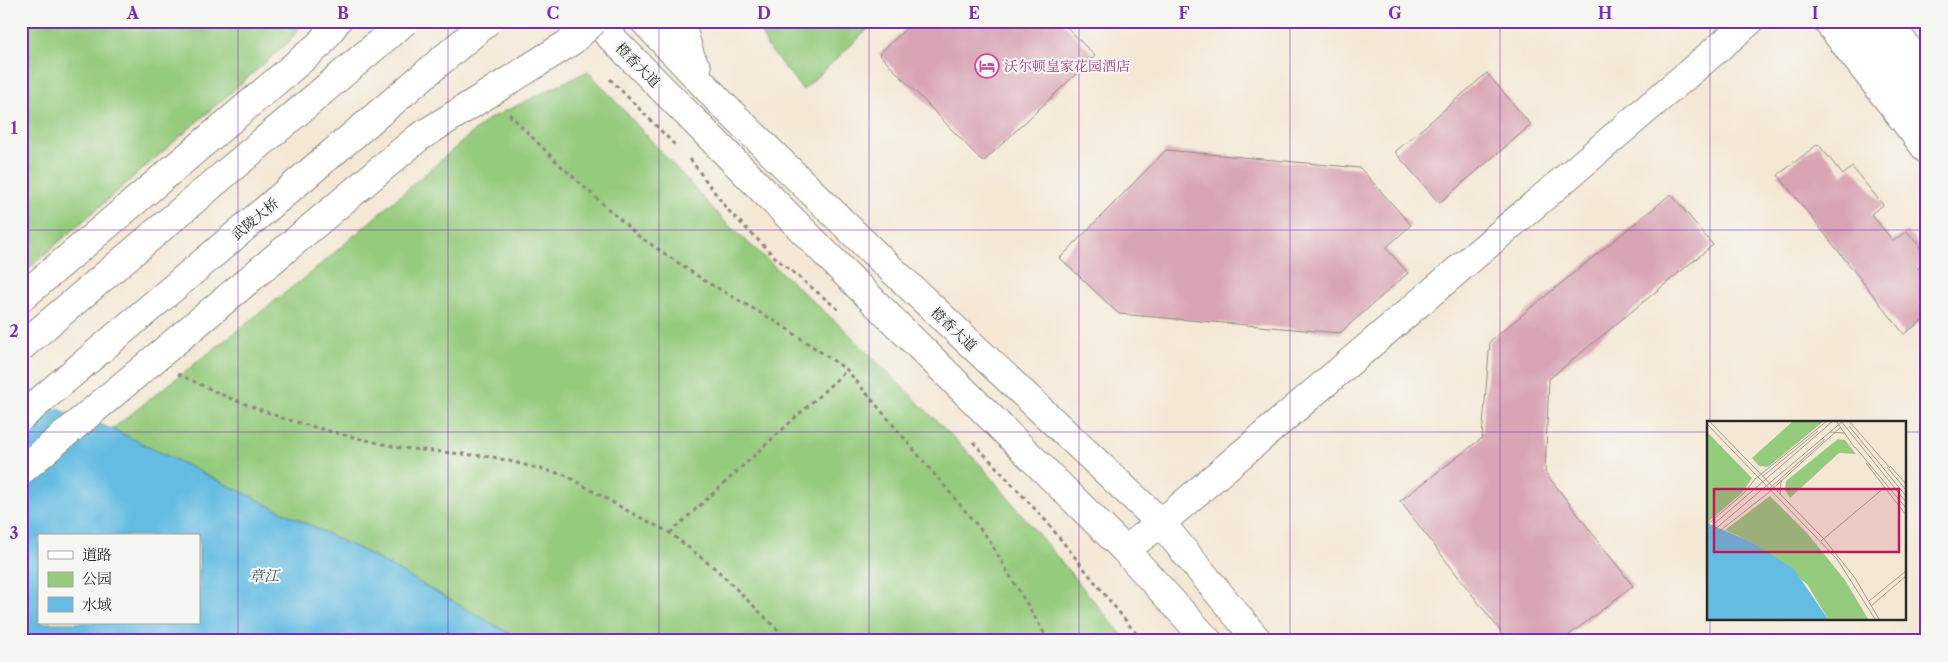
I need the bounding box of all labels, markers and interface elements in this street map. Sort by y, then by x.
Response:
text: A [126,3,140,23]
text: B [337,3,349,23]
text: C [547,3,559,23]
text: D [757,3,771,23]
text: E [968,3,980,23]
text: F [1179,3,1190,23]
text: G [1388,3,1402,23]
text: H [1598,3,1612,23]
text: I [1812,3,1819,23]
street label: 橙香大道 [612,39,664,91]
hotel icon: 沃尔顿皇家花园酒店 [974,53,1000,79]
place label: 沃尔顿皇家花园酒店 [1004,57,1130,75]
text: 1 [10,118,18,138]
street label: 武陵大桥 [228,194,282,244]
street label: 橙香大道 [927,303,981,355]
text: 2 [9,321,19,341]
inset map [1707,421,1906,620]
text: 3 [9,523,19,543]
legend [38,534,200,624]
text: 道路 [82,545,112,564]
water label: 章江 [249,566,281,585]
text: 公园 [82,569,112,588]
text: 水域 [82,595,112,614]

